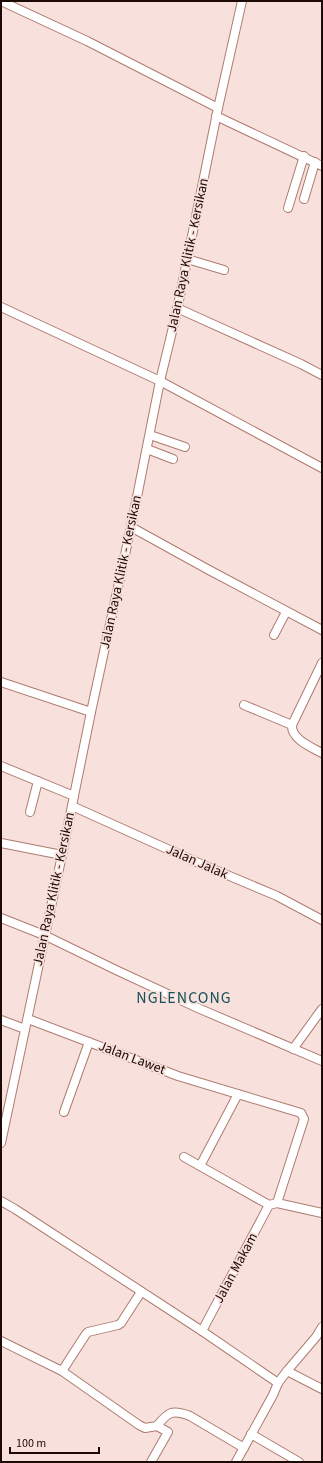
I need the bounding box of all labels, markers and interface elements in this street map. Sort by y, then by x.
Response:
street label: Jalan Raya Klitik - Kersikan [162,176,214,334]
street label: Jalan Raya Klitik - Kersikan [95,493,147,651]
street label: Jalan Raya Klitik - Kersikan [28,810,80,968]
street label: Jalan Jalak [163,839,231,885]
district label: NGLENCONG [136,987,232,1009]
street label: Jalan Lawet [96,1036,169,1080]
street label: Jalan Makam [209,1229,263,1307]
scale bar [10,1429,99,1455]
text: 100 m [16,1435,46,1452]

